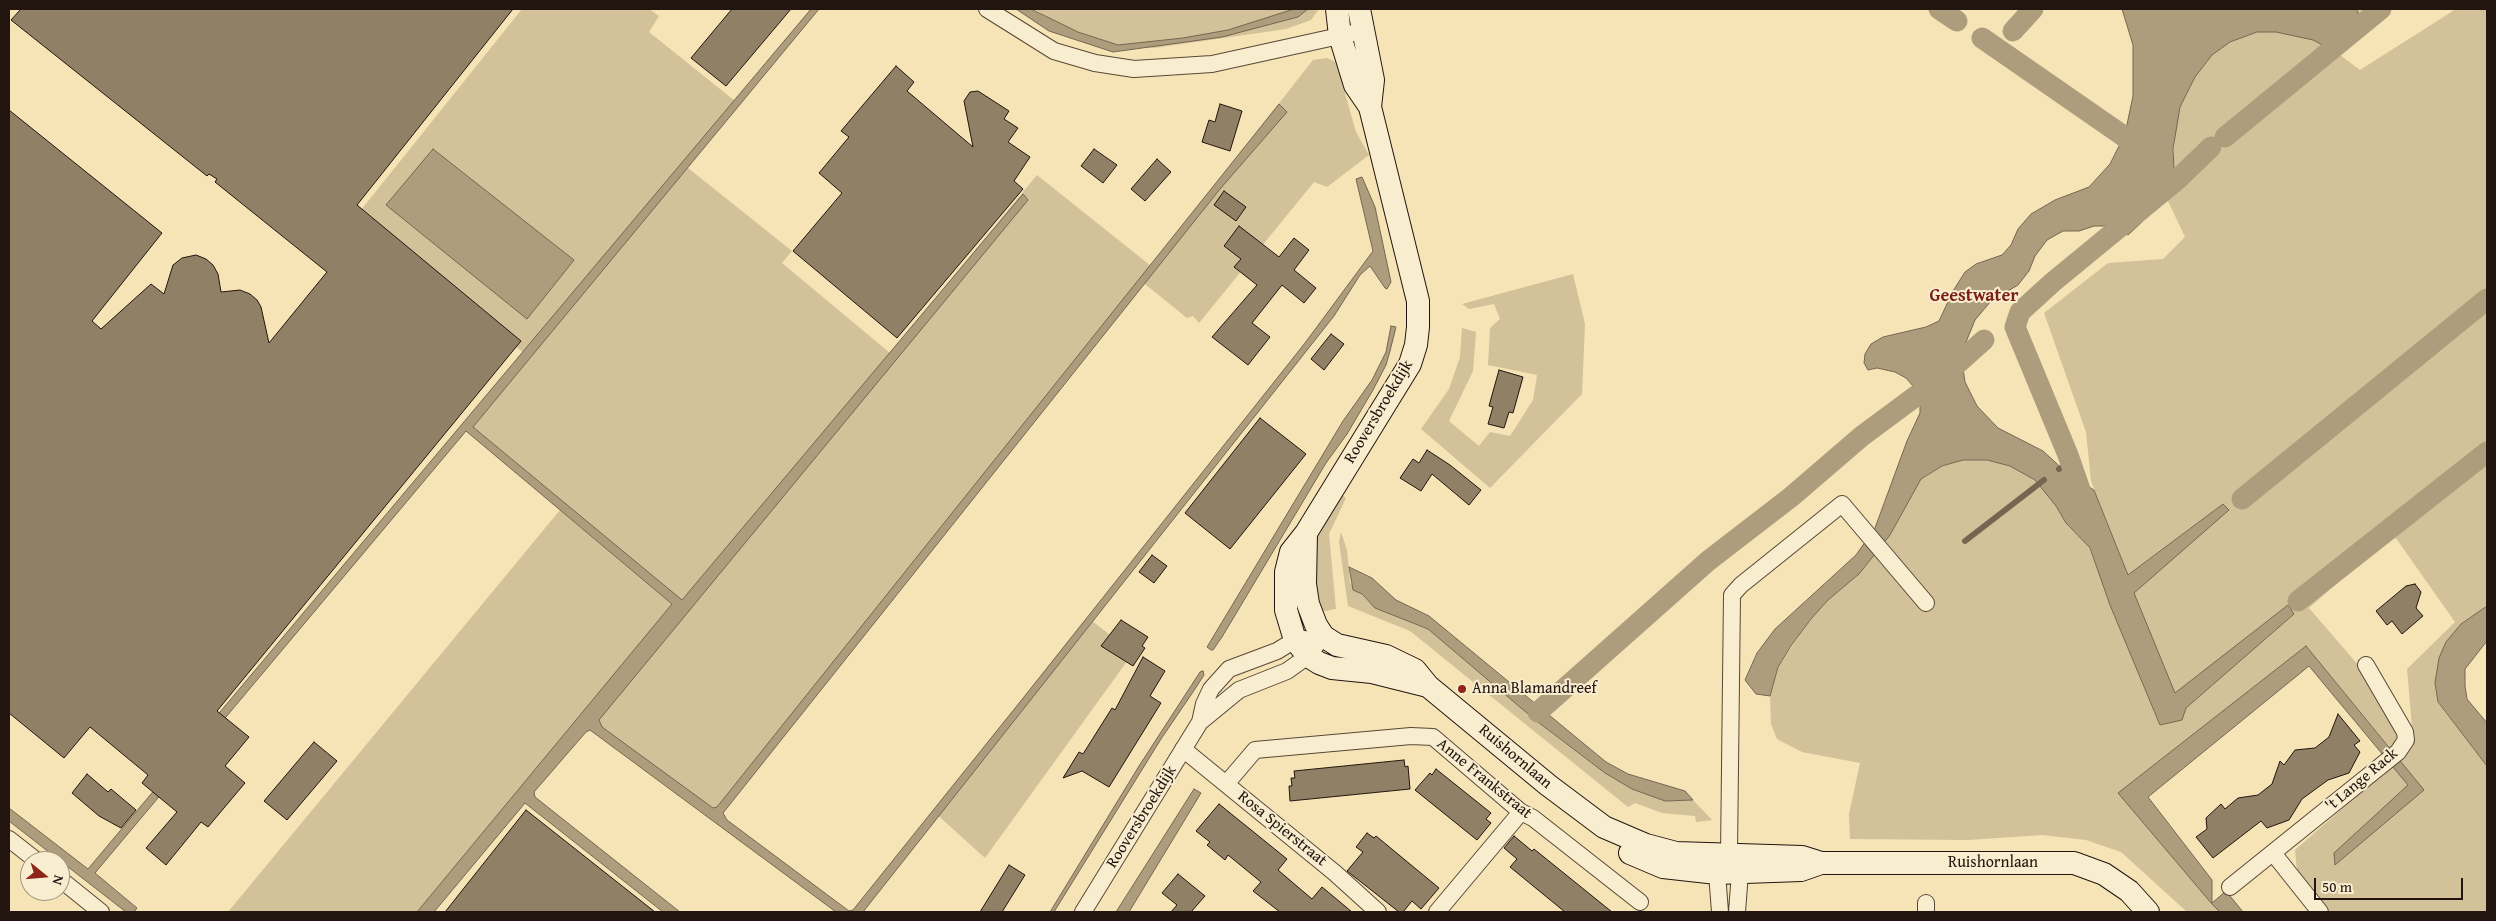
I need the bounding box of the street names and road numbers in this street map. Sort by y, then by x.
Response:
street label: Rooversbroekdijk [1341,357,1417,467]
street label: Ruishornlaan [1474,721,1556,793]
street label: Anne Frankstraat [1433,735,1535,823]
street label: 't Lange Rack [2322,744,2402,816]
street label: Rooversbroekdijk [1103,762,1181,872]
street label: Rosa Spierstraat [1234,787,1330,871]
street label: Ruishornlaan [1948,853,2038,873]

